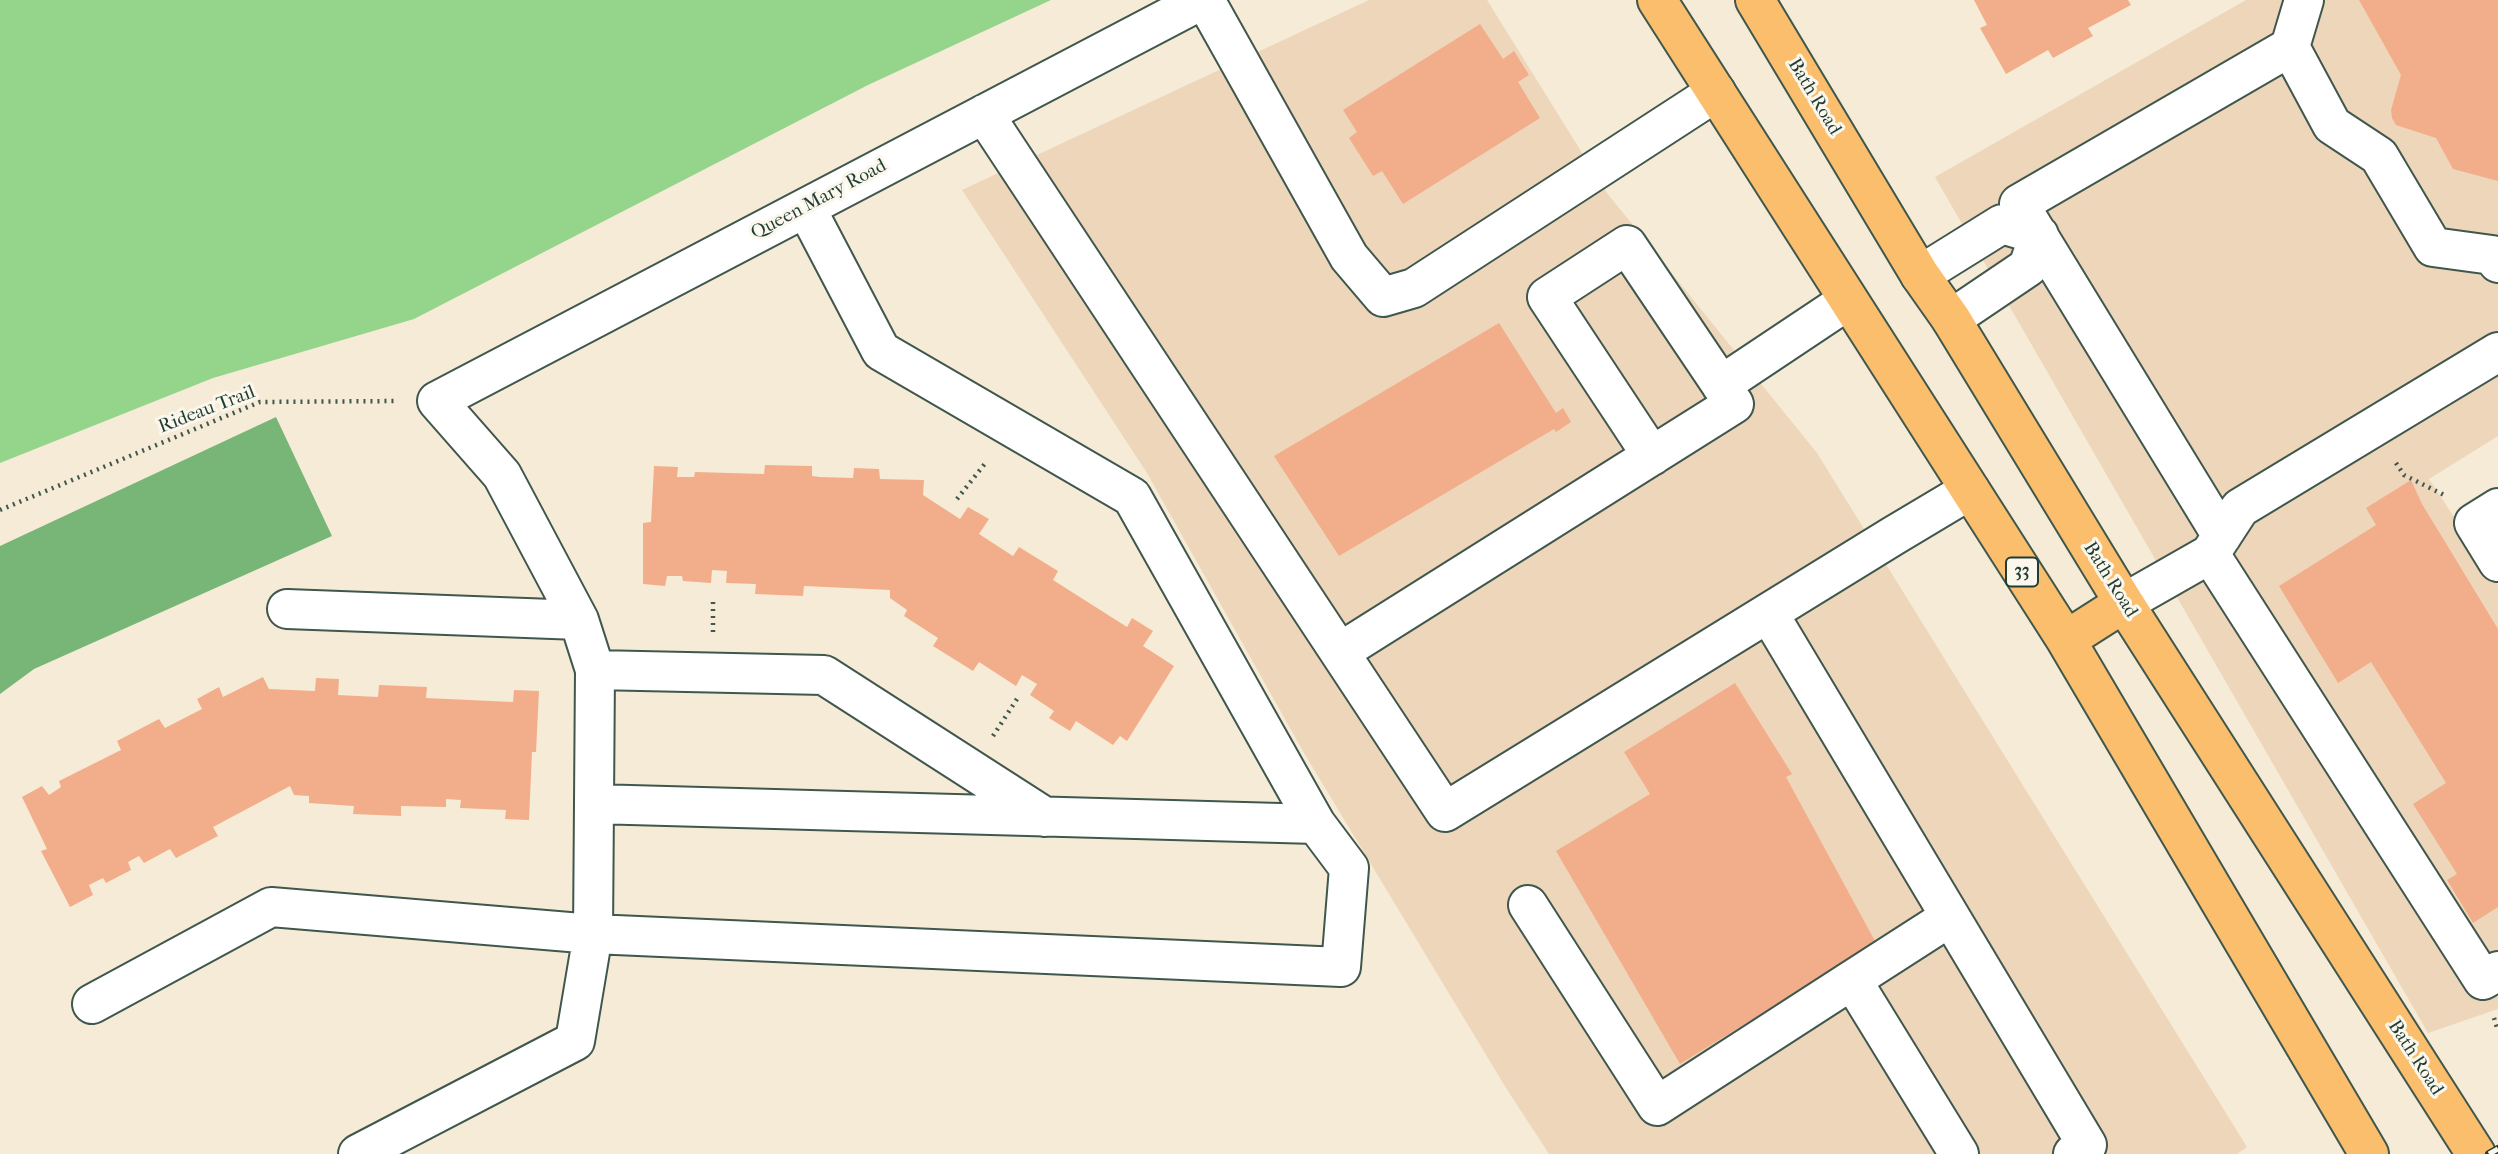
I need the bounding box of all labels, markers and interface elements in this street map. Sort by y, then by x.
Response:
street label: Bath Road [1782,55,1846,139]
street label: Queen Mary Road [747,155,891,245]
street label: Rideau Trail [155,381,259,439]
street label: Bath Road [2078,538,2142,622]
road number: 33 [2006,558,2038,586]
street label: Bath Road [2382,1016,2448,1100]

